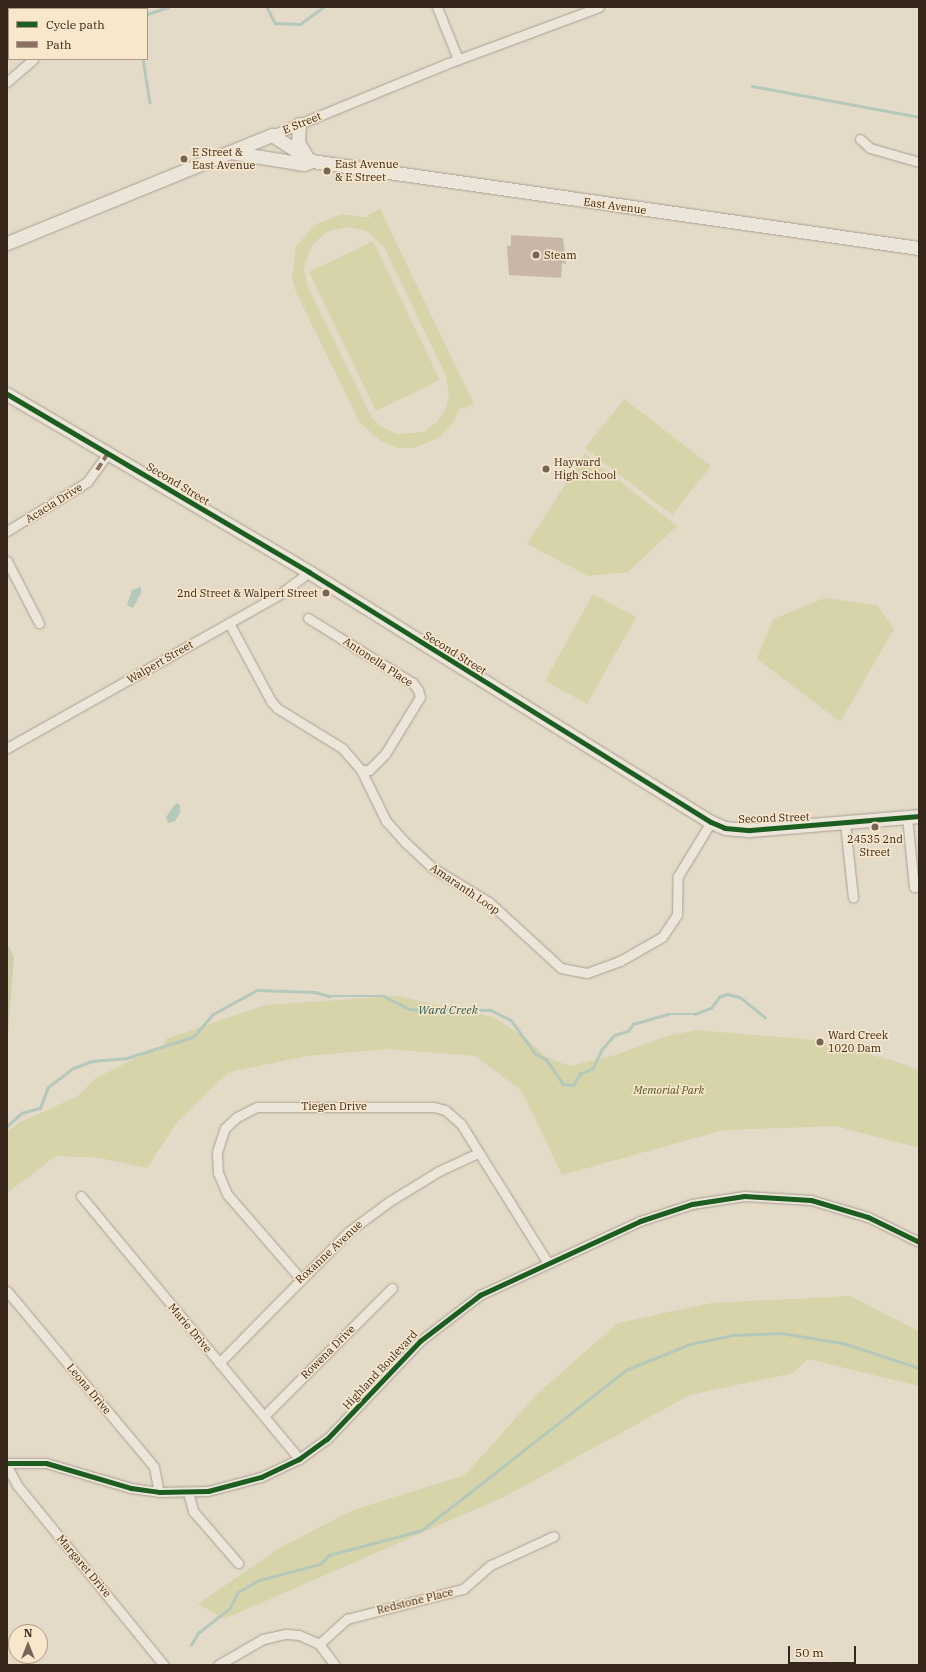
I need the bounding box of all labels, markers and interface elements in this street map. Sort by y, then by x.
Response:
legend [8,8,148,60]
text: Cycle path [46,17,105,32]
text: Path [46,37,71,52]
street label: E Street [281,109,323,137]
place label: E Street & East Avenue [192,146,255,172]
marker: E Street & East Avenue [179,154,189,164]
place label: East Avenue & E Street [335,158,398,184]
marker: East Avenue & E Street [322,166,332,176]
street label: East Avenue [583,195,647,217]
place label: Steam [544,248,577,262]
marker: Steam [531,250,541,260]
place label: Hayward High School [554,456,616,482]
street label: Second Street [144,460,212,508]
marker: Hayward High School [541,464,551,474]
street label: Acacia Drive [23,480,85,526]
place label: 2nd Street & Walpert Street [177,586,318,600]
marker: 2nd Street & Walpert Street [321,588,331,598]
street label: Second Street [421,629,489,677]
street label: Antonella Place [341,635,415,689]
street label: Walpert Street [125,638,195,686]
street label: Second Street [738,810,810,826]
marker: 24535 2nd Street [870,822,880,832]
place label: 24535 2nd Street [847,833,903,859]
street label: Amaranth Loop [428,861,502,917]
water label: Ward Creek [418,1003,478,1017]
place label: Ward Creek 1020 Dam [828,1029,888,1055]
marker: Ward Creek 1020 Dam [815,1037,825,1047]
park label: Memorial Park [634,1083,704,1097]
street label: Tiegen Drive [301,1099,367,1113]
street label: Roxanne Avenue [293,1218,365,1286]
street label: Marie Drive [166,1301,214,1355]
street label: Rowena Drive [298,1322,358,1382]
street label: Highland Boulevard [340,1328,420,1412]
street label: Leona Drive [64,1361,114,1417]
street label: Margaret Drive [54,1532,114,1600]
street label: Redstone Place [375,1585,455,1617]
north arrow [8,1624,48,1664]
text: N [24,1626,32,1640]
scale bar [790,1638,858,1664]
text: 50 m [795,1645,824,1660]

